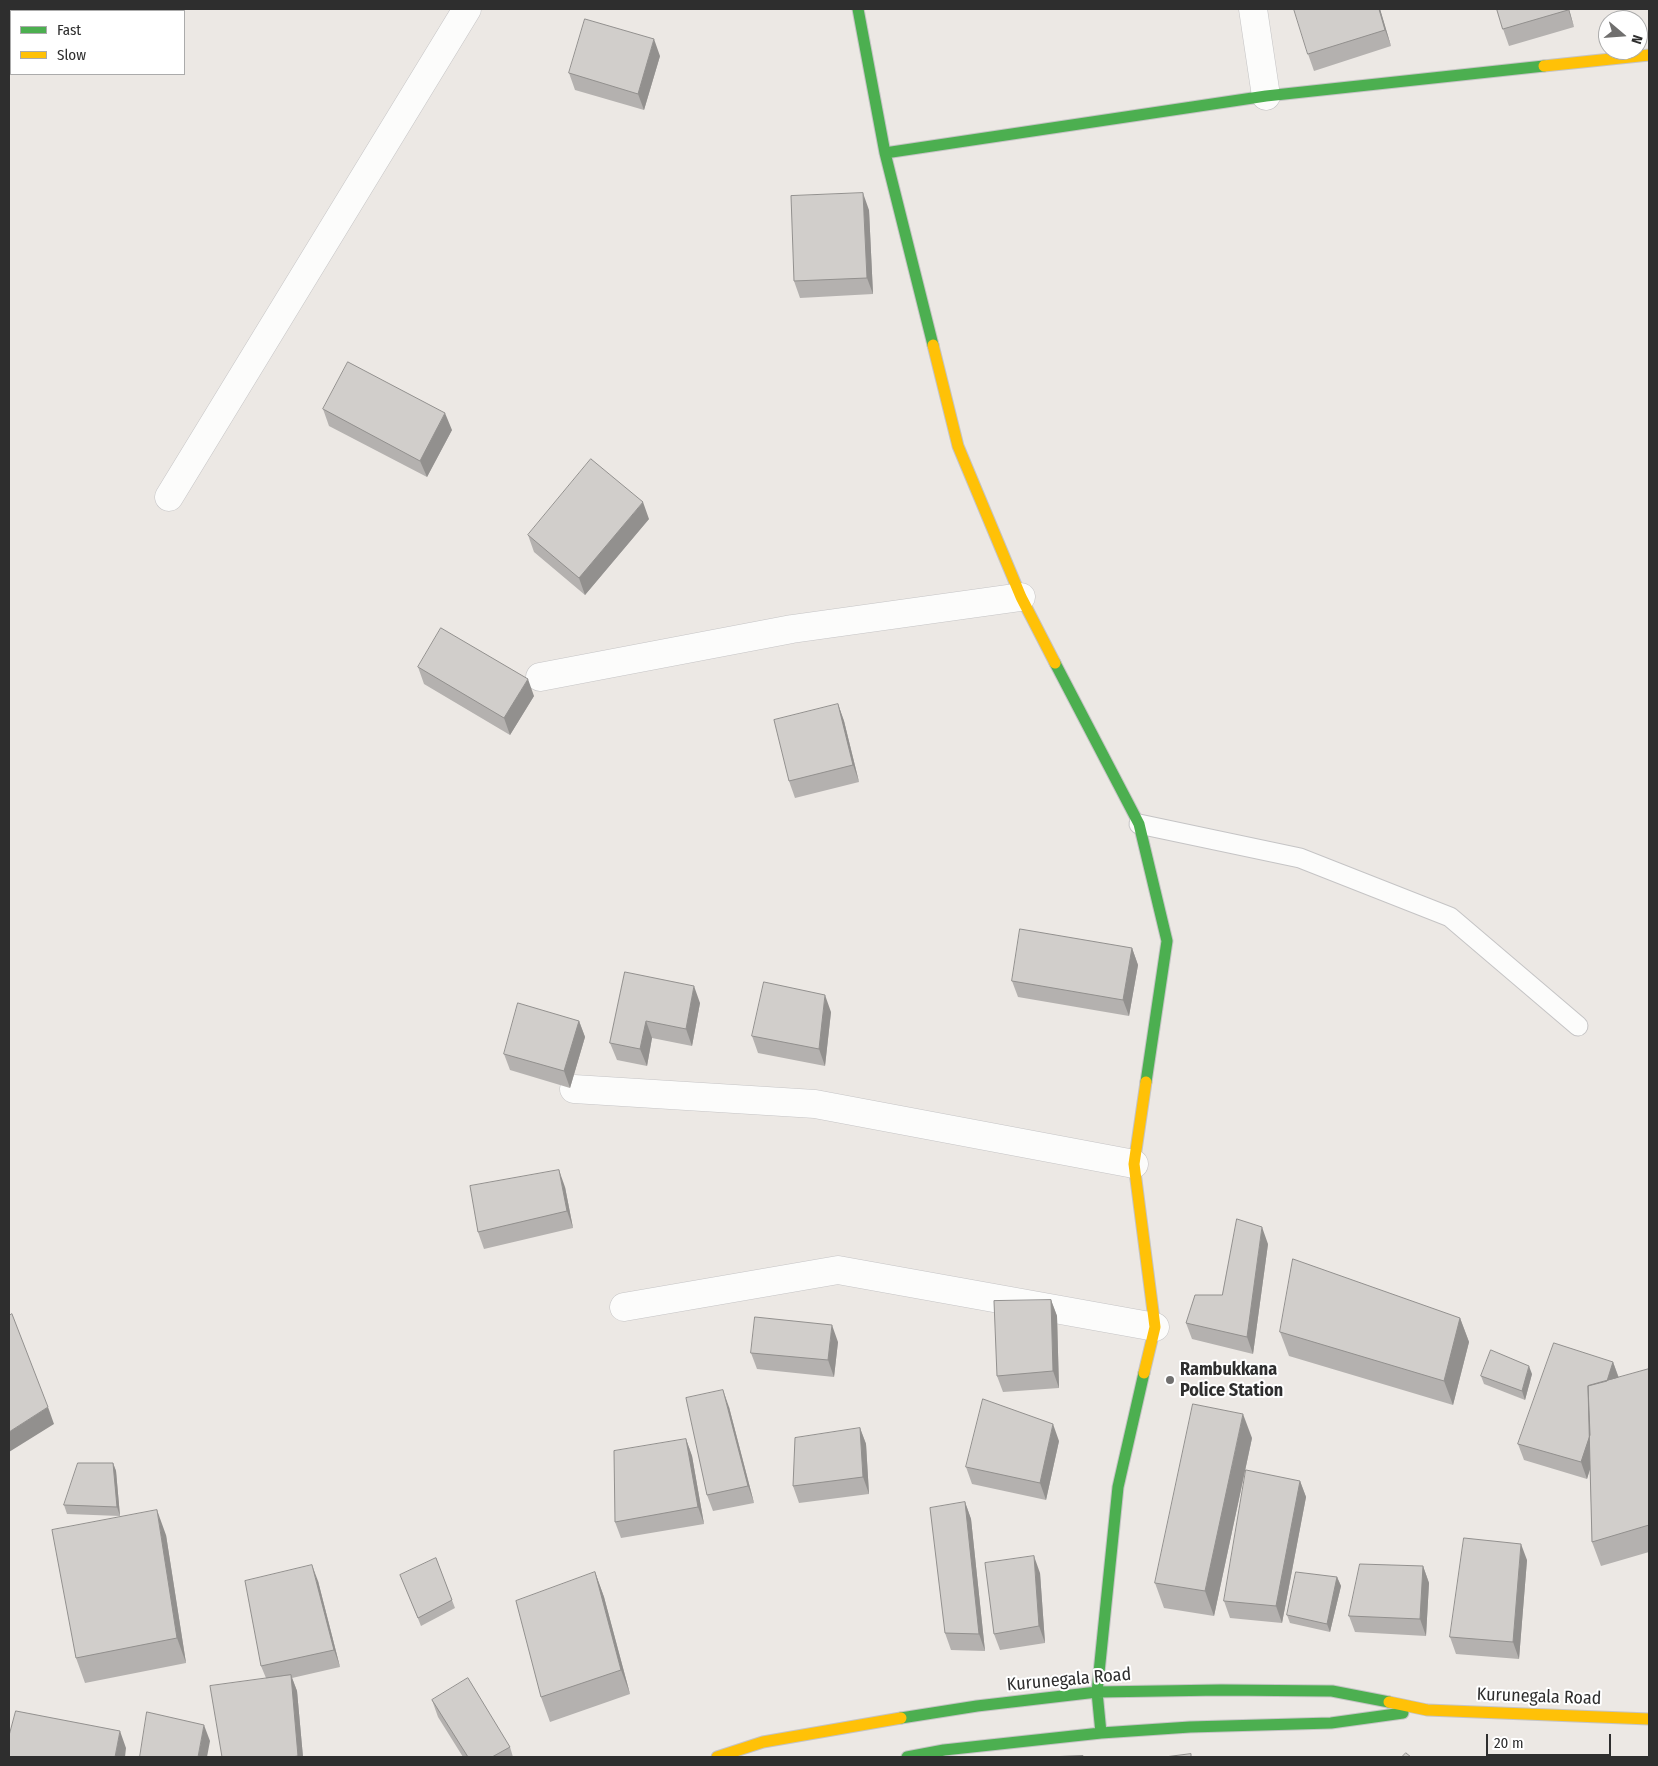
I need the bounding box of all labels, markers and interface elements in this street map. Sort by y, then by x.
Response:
legend [10,10,185,75]
north arrow [1598,10,1648,60]
text: Fast [57,21,81,39]
text: N [1627,33,1646,46]
text: Slow [57,46,86,64]
place label: Rambukkana Police Station [1180,1359,1283,1402]
marker: Rambukkana Police Station [1164,1374,1176,1386]
street label: Kurunegala Road [1006,1664,1132,1696]
street label: Kurunegala Road [1476,1684,1602,1710]
scale bar [1488,1724,1613,1756]
text: 20 m [1494,1734,1524,1752]

